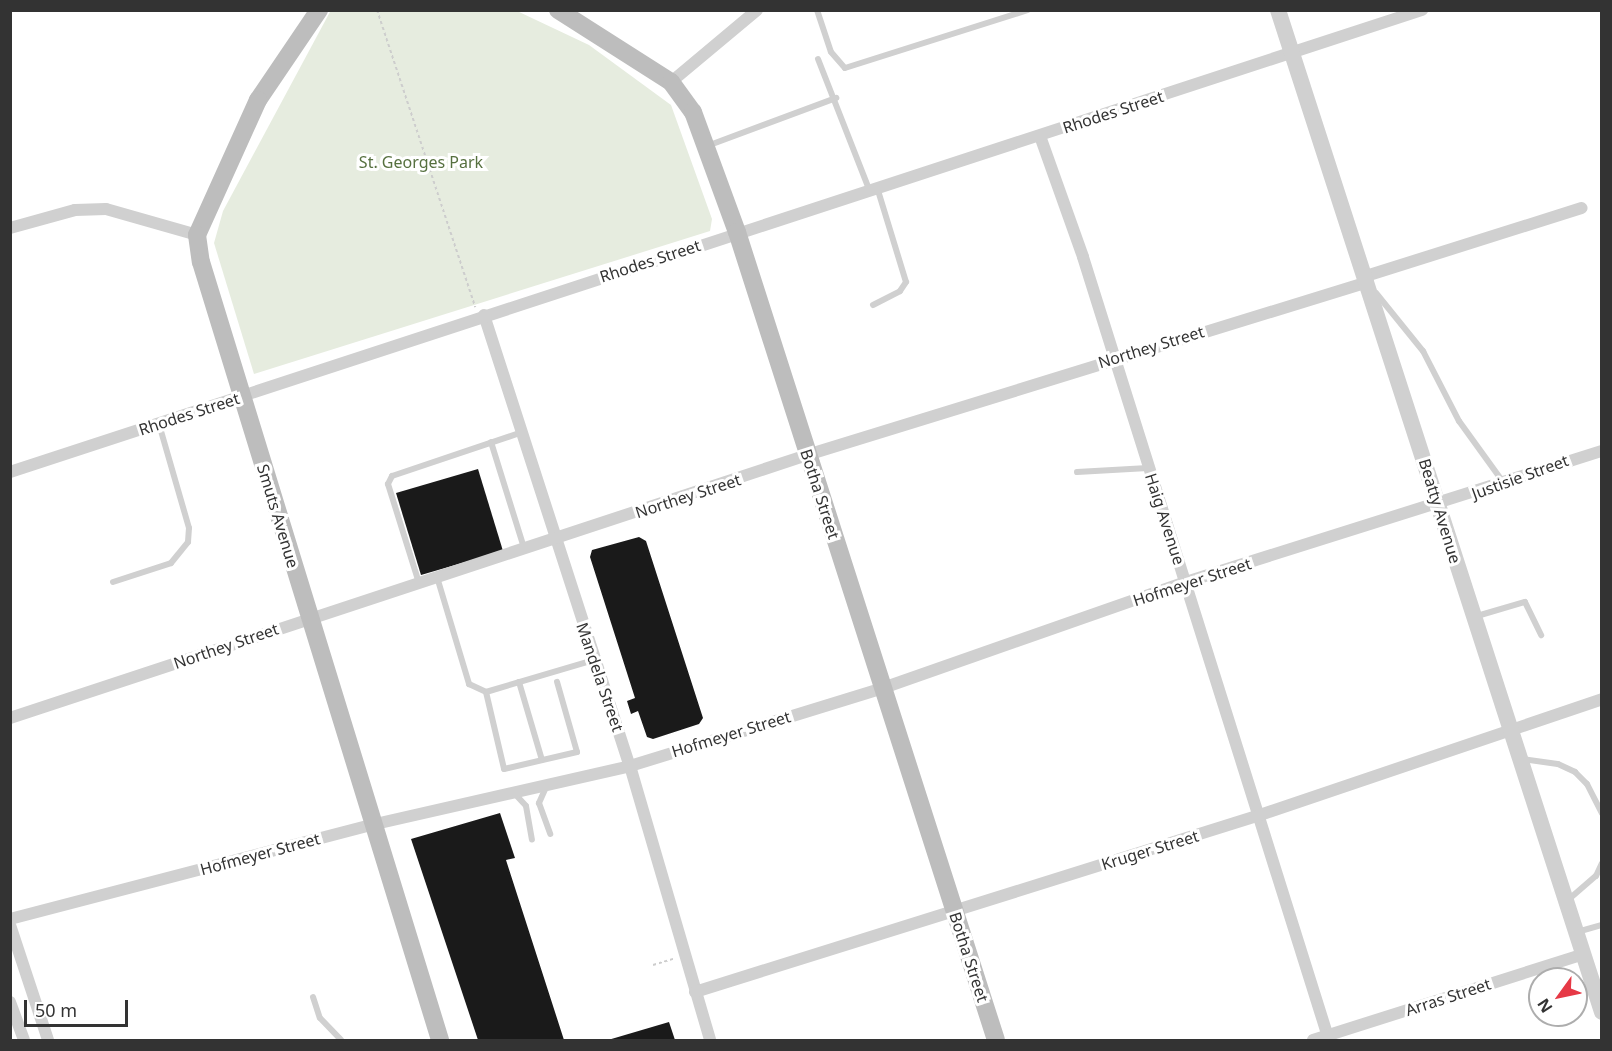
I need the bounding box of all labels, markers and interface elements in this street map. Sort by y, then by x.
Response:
street label: Rhodes Street [1060,87,1166,137]
park label: St. Georges Park [359,152,483,172]
street label: Rhodes Street [597,236,703,286]
street label: Northey Street [1096,322,1206,372]
street label: Rhodes Street [136,389,242,439]
street label: Botha Street [796,447,844,541]
street label: Justisie Street [1469,451,1571,503]
street label: Beatty Avenue [1415,456,1465,566]
street label: Smuts Avenue [253,462,303,570]
street label: Northey Street [633,470,743,522]
street label: Haig Avenue [1141,471,1189,567]
street label: Hofmeyer Street [1130,554,1254,610]
street label: Northey Street [171,619,281,673]
street label: Mandela Street [572,620,628,734]
street label: Hofmeyer Street [669,707,793,761]
street label: Kruger Street [1099,826,1201,874]
street label: Hofmeyer Street [198,829,322,879]
street label: Botha Street [945,910,993,1004]
north arrow [1528,967,1588,1027]
street label: Arras Street [1403,974,1493,1020]
scale bar [27,988,130,1026]
text: N [1532,994,1557,1017]
text: 50 m [35,998,77,1022]

